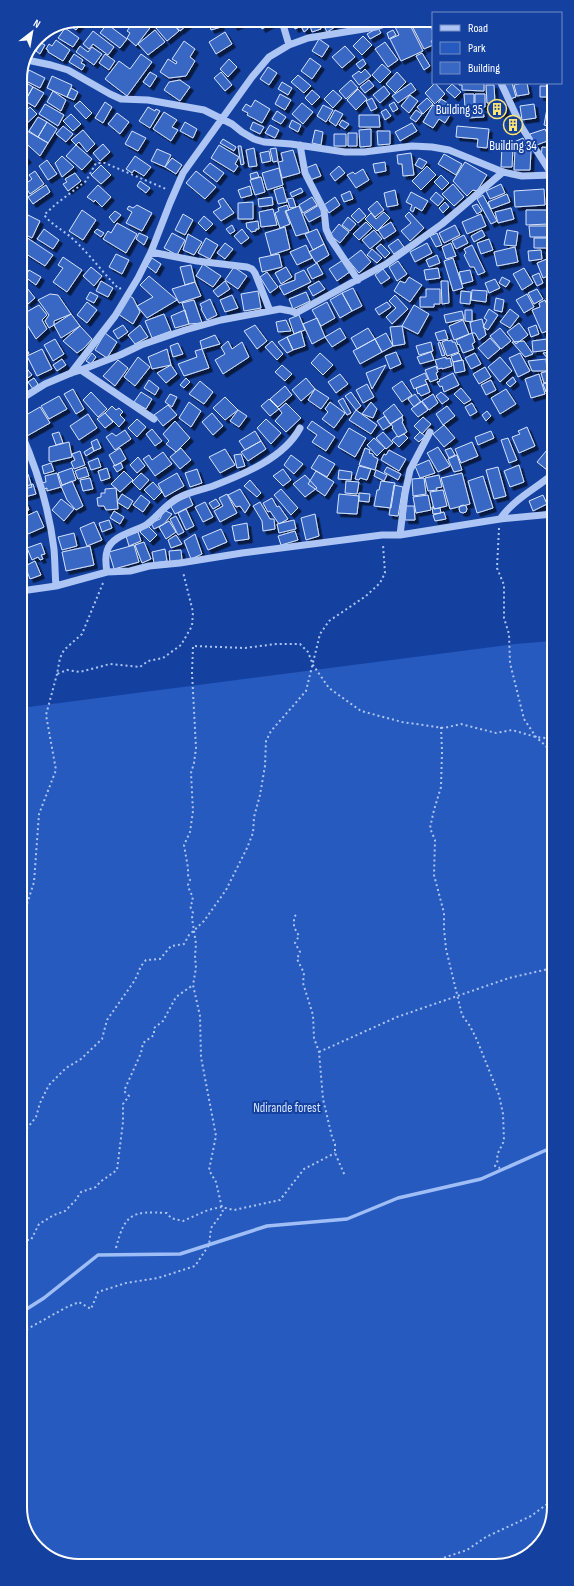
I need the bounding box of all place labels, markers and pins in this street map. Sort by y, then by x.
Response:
building icon: Building 35 [486,98,508,120]
place label: Building 35 [436,102,483,118]
building icon: Building 34 [502,114,524,136]
place label: Building 34 [489,138,537,154]

